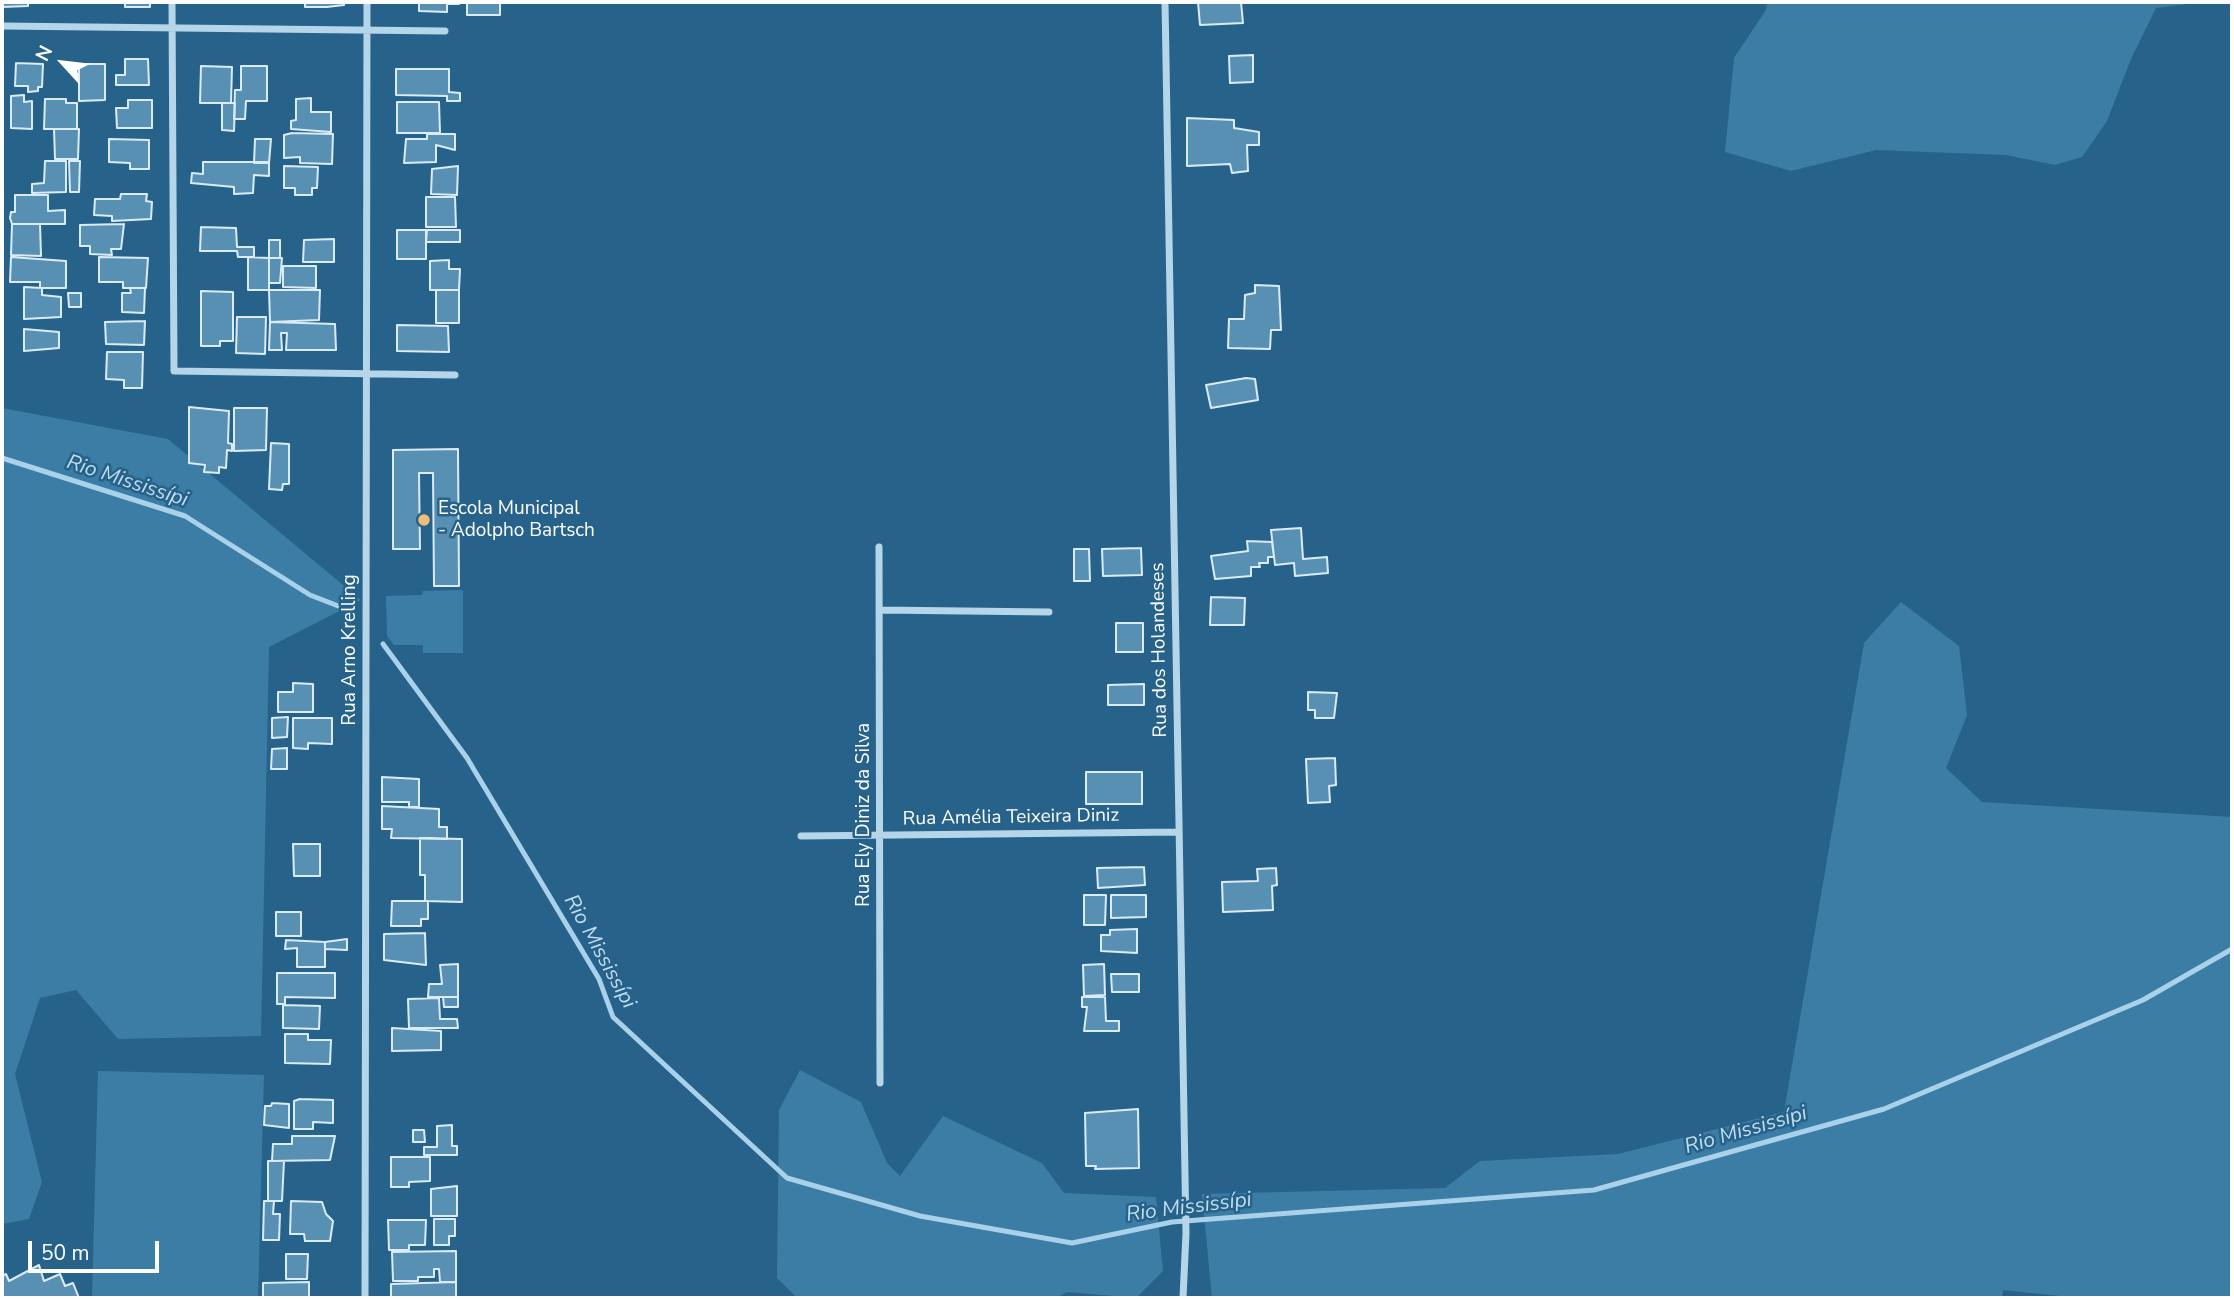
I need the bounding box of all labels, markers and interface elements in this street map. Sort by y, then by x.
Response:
north arrow [28,28,98,98]
text: N [29,41,59,66]
water label: Rio Mississípi [63,451,191,513]
place label: Escola Municipal - Adolpho Bartsch [438,498,595,542]
marker: Escola Municipal - Adolpho Bartsch [416,512,432,528]
street label: Rua dos Holandeses [1147,562,1173,738]
street label: Rua Arno Krelling [339,574,361,726]
street label: Rua Ely Diniz da Silva [853,723,875,907]
street label: Rua Amélia Teixeira Diniz [903,805,1119,831]
water label: Rio Mississípi [557,891,641,1013]
water label: Rio Mississípi [1682,1102,1810,1160]
water label: Rio Mississípi [1125,1188,1253,1228]
scale bar [32,1226,163,1270]
text: 50 m [41,1239,90,1267]

